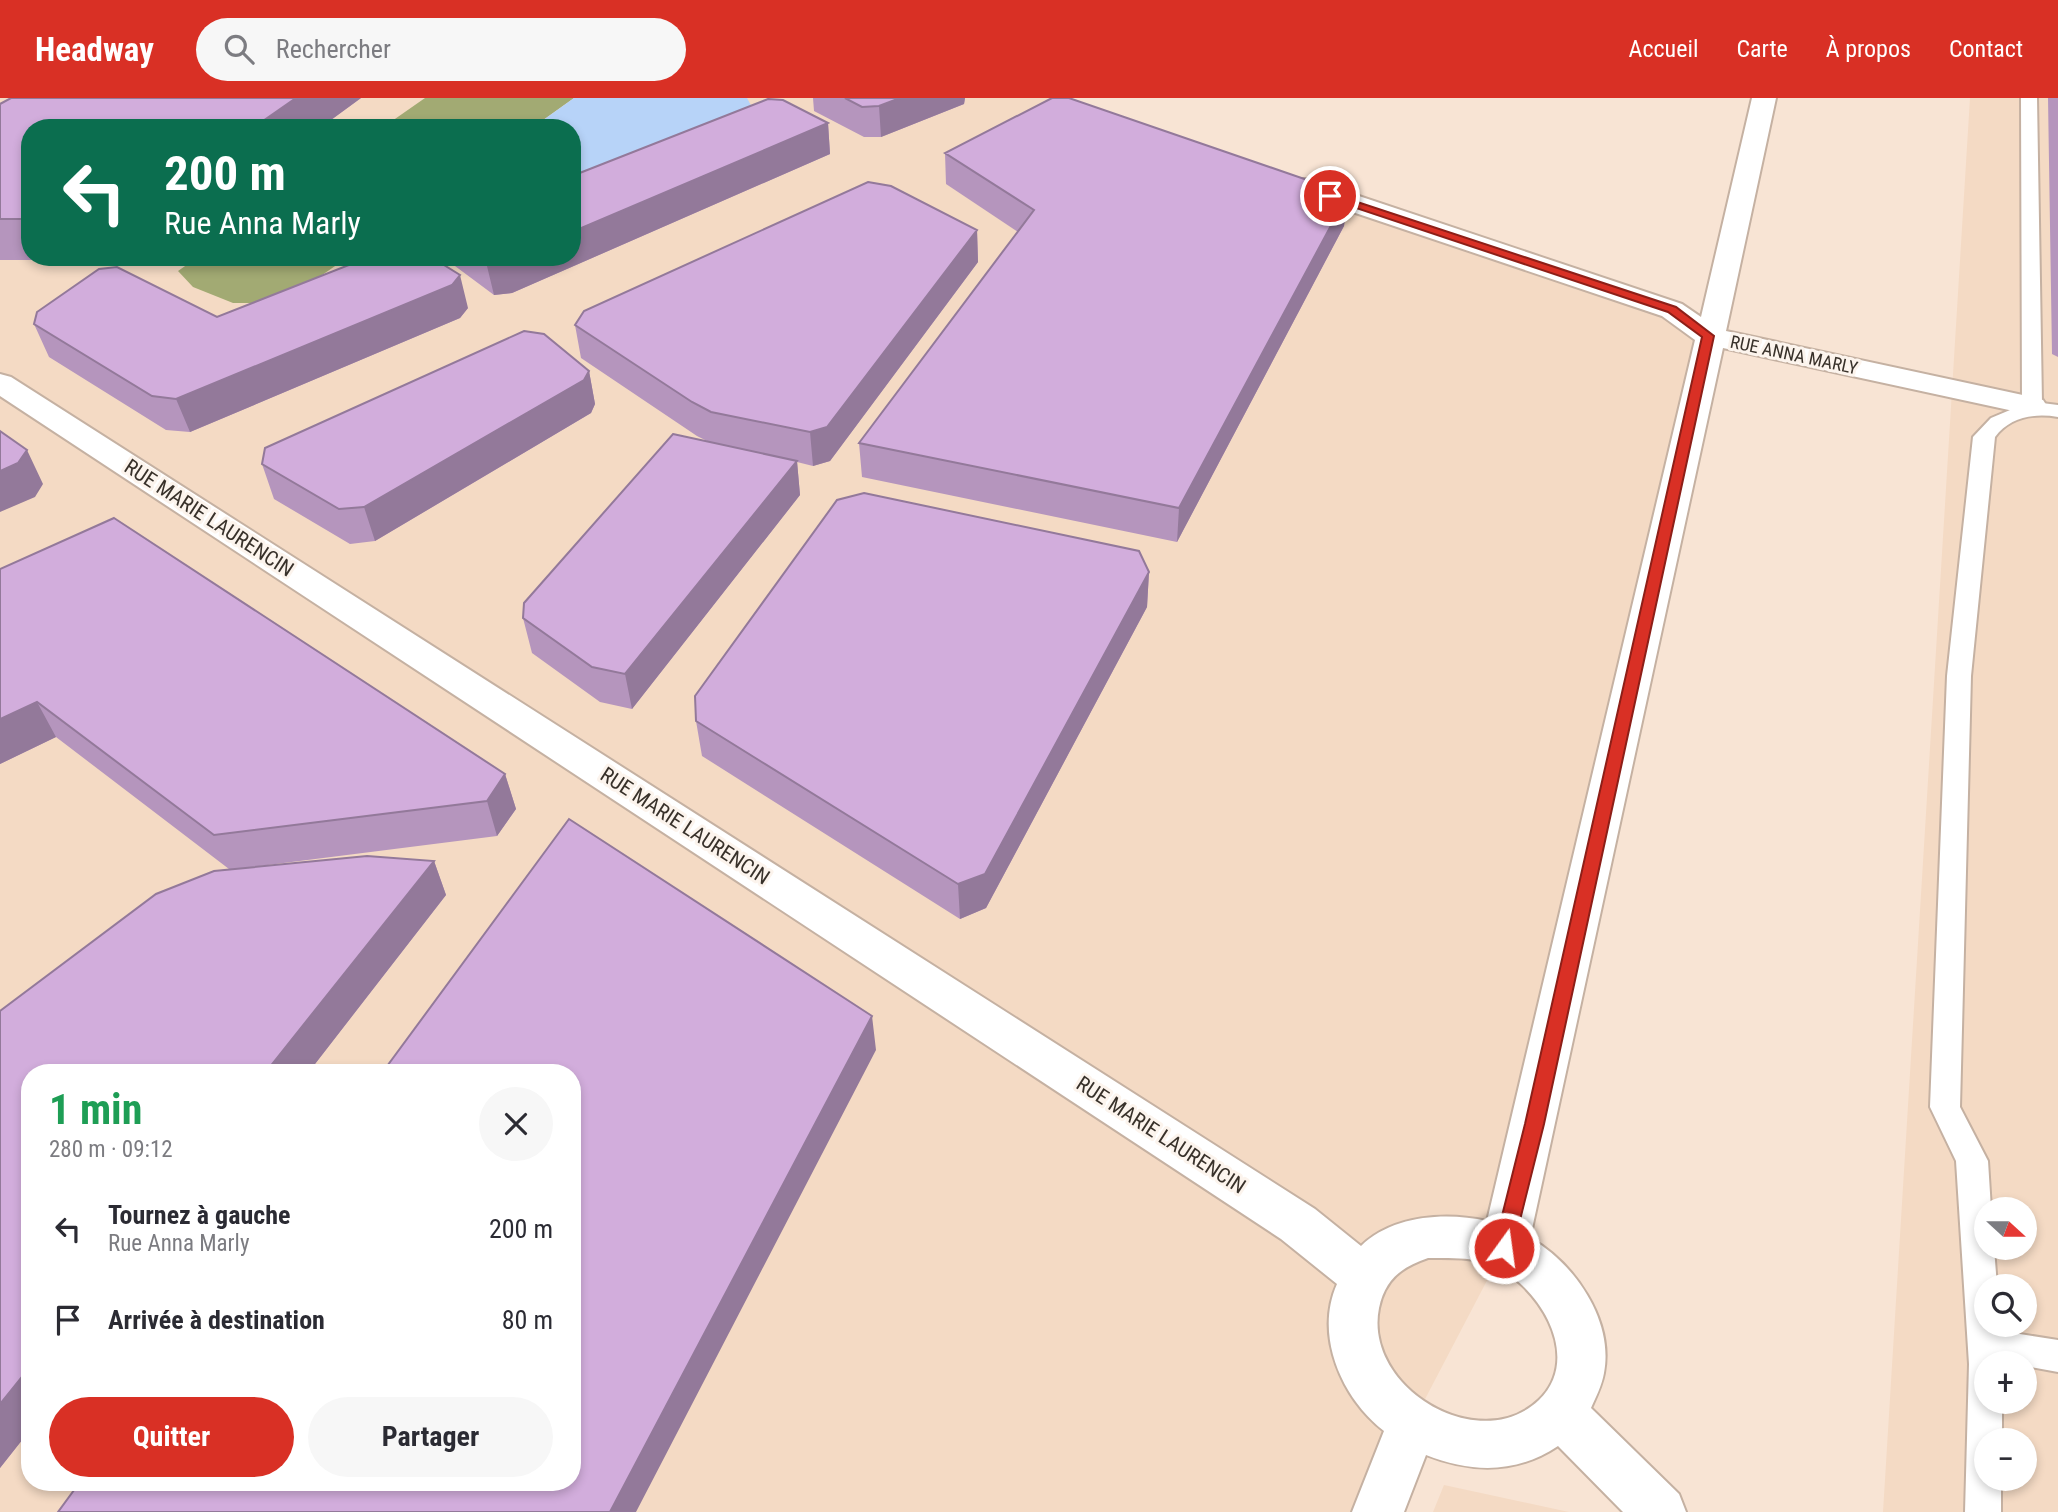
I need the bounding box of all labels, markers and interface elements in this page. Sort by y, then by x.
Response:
search box [196,18,686,81]
text: Headway [35,30,154,69]
icon: search [220,30,258,68]
text: Rechercher [276,34,391,64]
text: Accueil [1629,35,1698,63]
text: Carte [1736,35,1788,63]
text: À propos [1826,35,1911,63]
text: Contact [1949,35,2023,63]
text: 200 m [164,145,286,202]
icon: left [49,147,140,238]
pin [1300,166,1360,226]
icon: arrive [1311,177,1349,215]
text: Rue Anna Marly [164,204,361,242]
street label: RUE ANNA MARLY [1728,331,1860,378]
street label: RUE MARIE LAURENCIN [120,454,298,582]
street label: RUE MARIE LAURENCIN [596,762,774,890]
street label: RUE MARIE LAURENCIN [1072,1071,1250,1199]
text: 1 min [49,1085,142,1134]
button: close [479,1087,553,1161]
text: 280 m · 09:12 [49,1136,173,1163]
north arrow [1974,1197,2037,1260]
map controls [1974,1197,2037,1491]
text: Tournez à gauche [108,1200,290,1230]
icon: left [49,1210,87,1248]
position arrow [1467,1211,1541,1285]
text: 200 m [489,1214,553,1244]
text: Rue Anna Marly [108,1230,249,1257]
button: search [1974,1274,2037,1337]
icon: arrive [49,1301,87,1339]
text: Arrivée à destination [108,1305,325,1335]
text: 80 m [502,1305,553,1335]
button: + [1974,1351,2037,1414]
button: Quitter [49,1397,294,1477]
button: Partager [308,1397,553,1477]
button: − [1974,1428,2037,1491]

